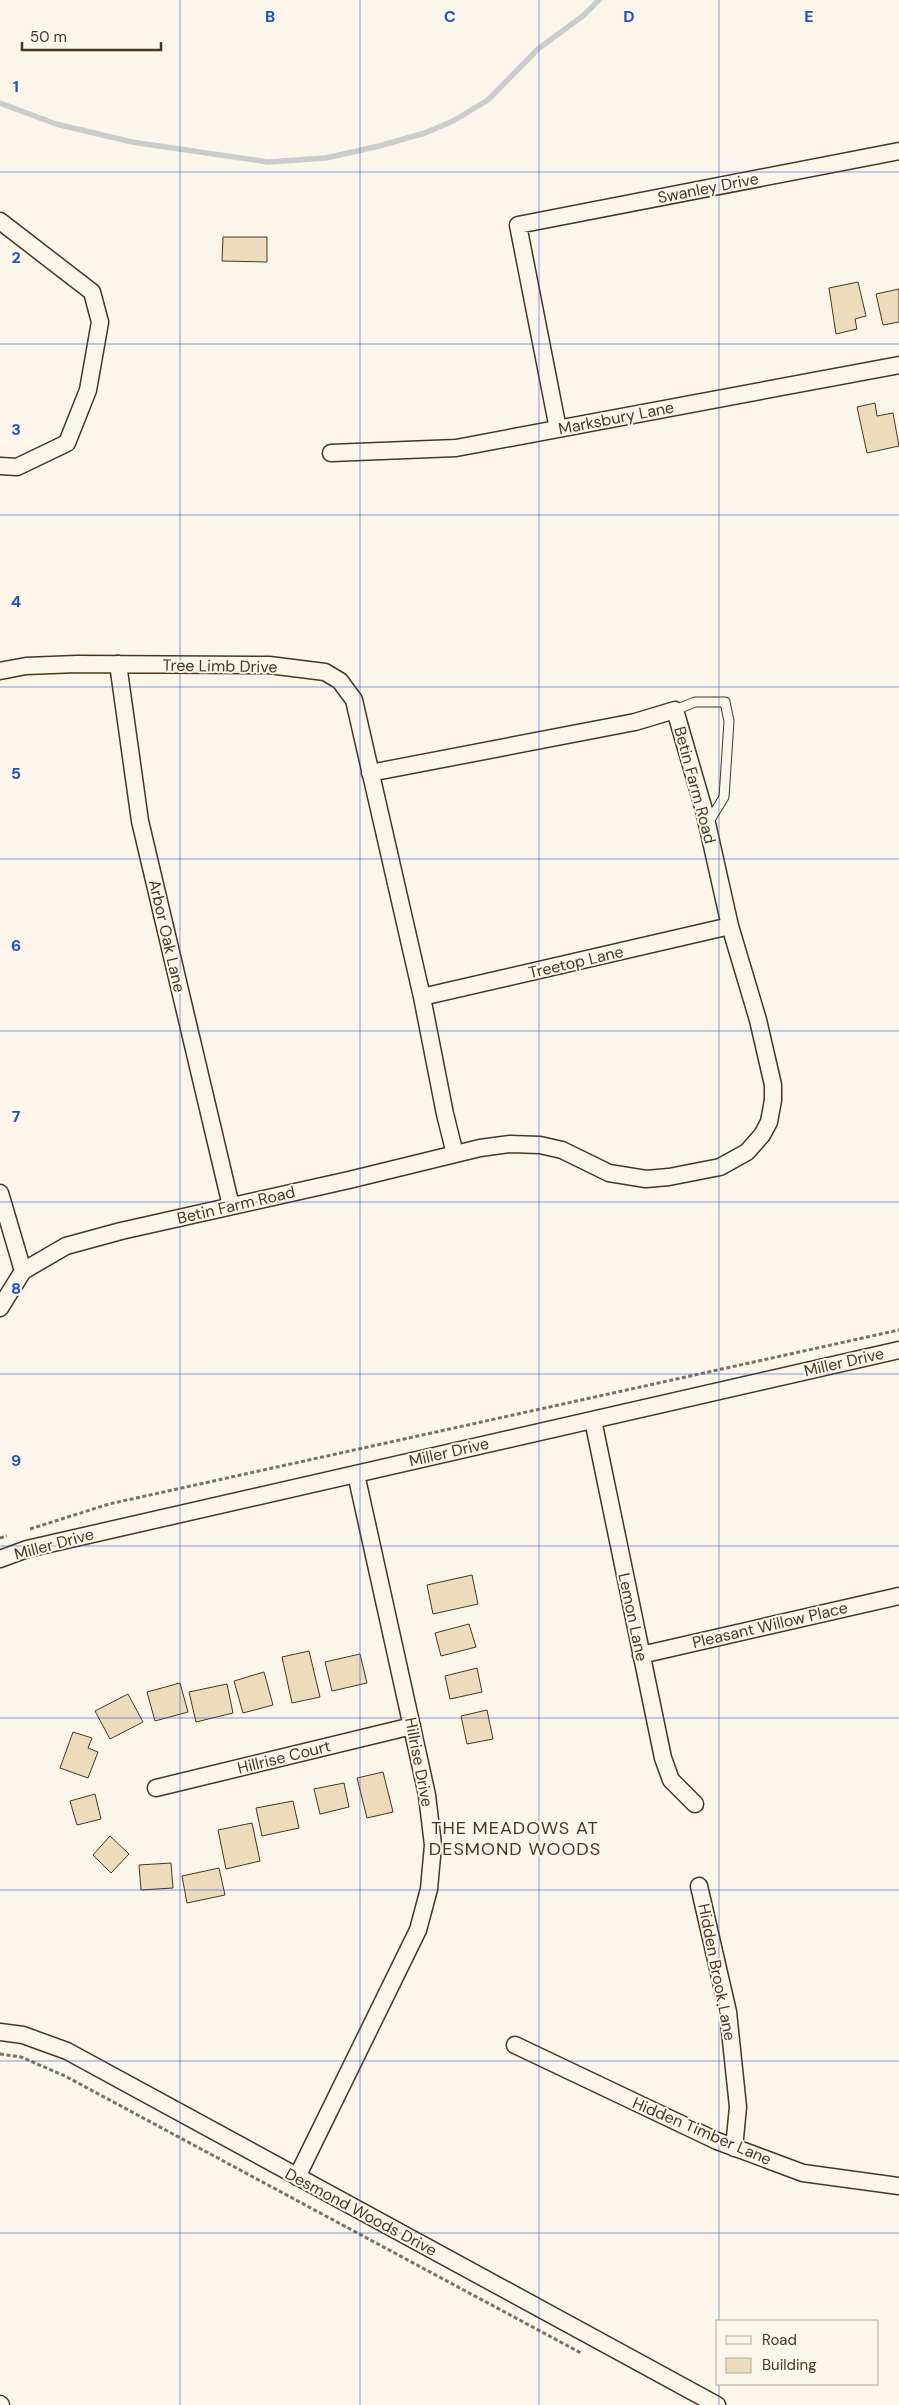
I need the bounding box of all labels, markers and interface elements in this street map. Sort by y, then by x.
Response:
text: B [265,6,275,27]
text: C [444,6,456,27]
text: D [623,6,635,27]
text: E [804,6,814,27]
scale bar [22,20,161,52]
text: 50 m [30,27,67,47]
text: 1 [13,76,19,97]
street label: Swanley Drive [656,168,760,208]
text: 2 [11,247,21,268]
street label: Marksbury Lane [556,396,676,440]
text: 3 [11,419,21,440]
text: 4 [11,591,21,612]
street label: Tree Limb Drive [162,654,278,678]
street label: Betin Farm Road [669,724,721,846]
text: 5 [11,763,21,784]
street label: Arbor Oak Lane [144,878,190,994]
text: 6 [11,935,21,956]
street label: Treetop Lane [526,941,626,983]
text: 7 [12,1106,21,1127]
street label: Betin Farm Road [175,1181,297,1229]
text: 8 [11,1278,21,1299]
street label: Miller Drive [802,1343,886,1381]
street label: Miller Drive [407,1433,491,1471]
text: 9 [11,1450,21,1471]
street label: Miller Drive [12,1523,96,1565]
street label: Lemon Lane [613,1571,653,1663]
street label: Pleasant Willow Place [690,1597,850,1653]
street label: Hillrise Drive [400,1715,438,1809]
street label: Hillrise Court [235,1735,333,1779]
district label: THE MEADOWS AT DESMOND WOODS [429,1816,601,1861]
street label: Hidden Brook Lane [693,1902,741,2042]
street label: Hidden Timber Lane [629,2092,775,2170]
street label: Desmond Woods Drive [281,2163,441,2261]
legend [716,2320,879,2385]
text: Road [762,2330,797,2350]
text: Building [762,2355,817,2375]

